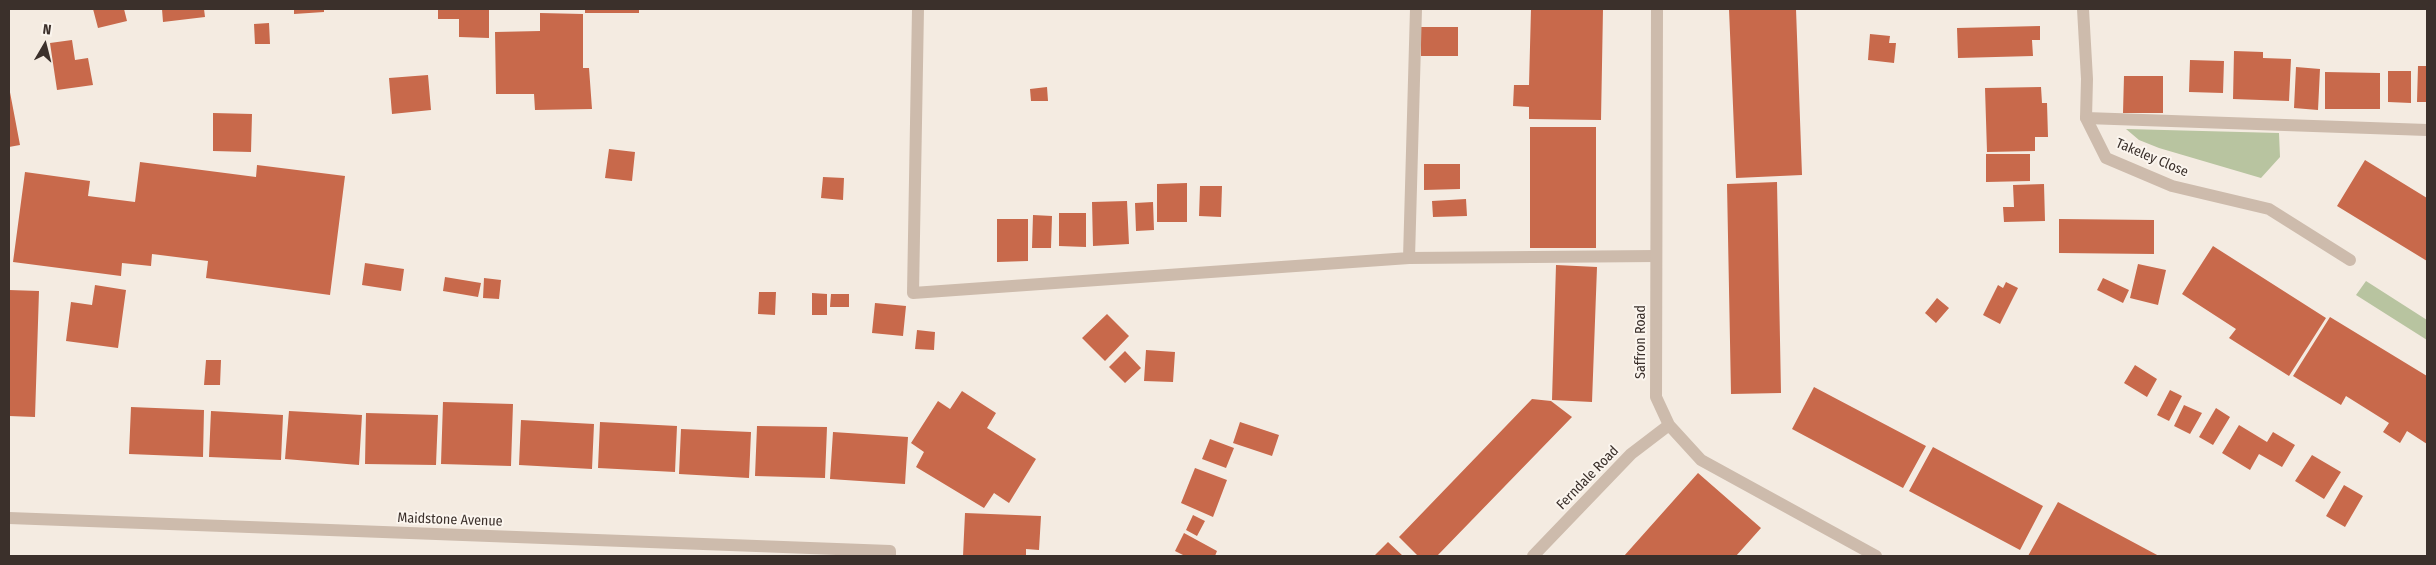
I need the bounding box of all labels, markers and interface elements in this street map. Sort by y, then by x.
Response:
north arrow [20,20,70,70]
text: N [42,21,52,39]
street label: Takeley Close [2113,135,2191,181]
street label: Saffron Road [1633,305,1649,379]
street label: Ferndale Road [1554,443,1622,513]
street label: Maidstone Avenue [397,510,503,530]

